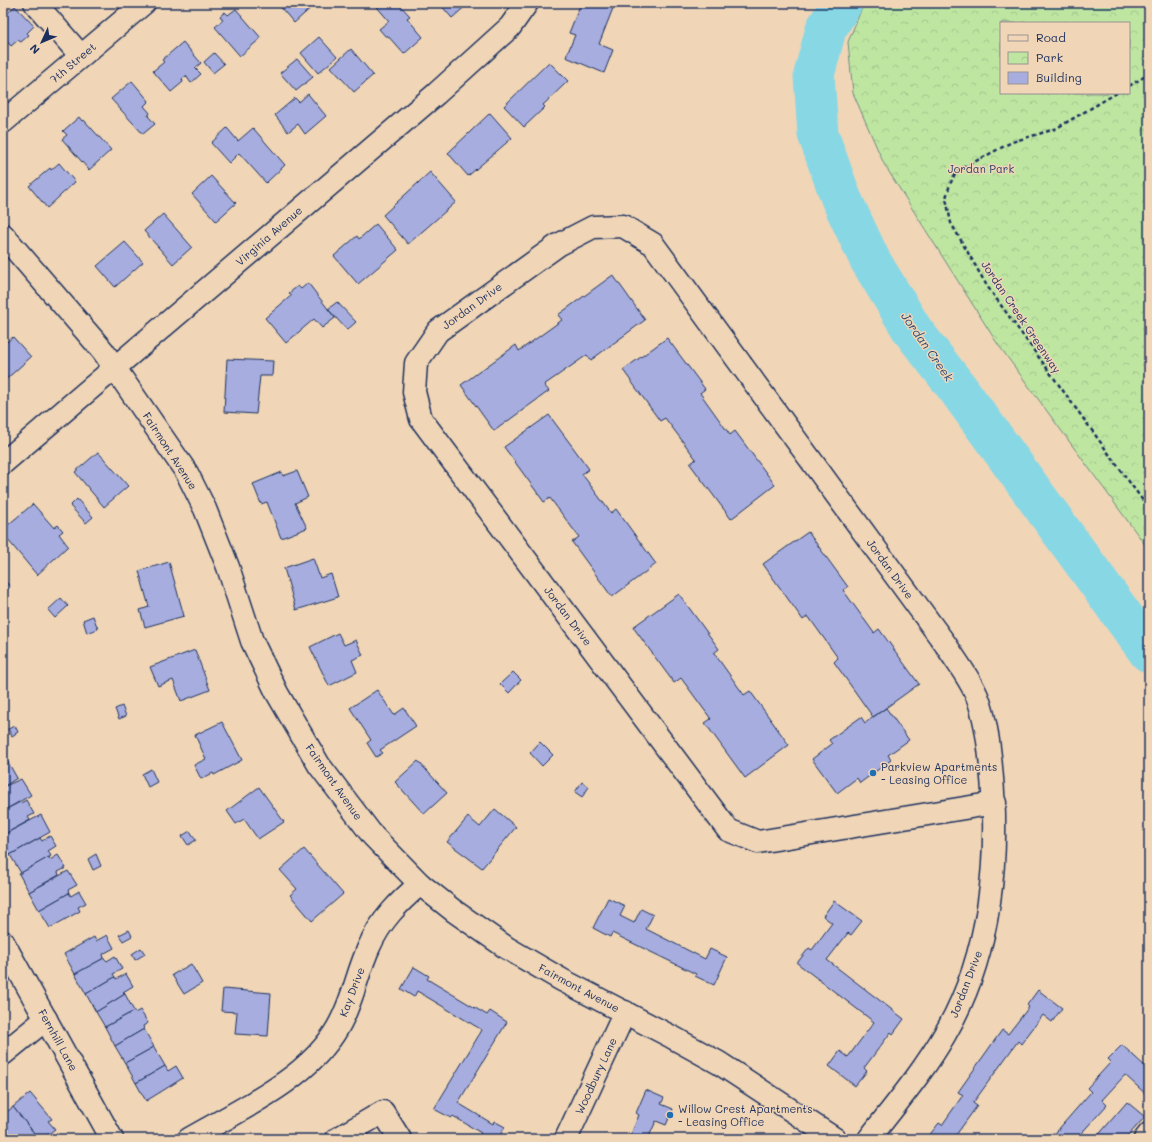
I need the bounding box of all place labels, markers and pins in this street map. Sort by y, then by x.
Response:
place label: Parkview Apartments - Leasing Office [881,759,997,787]
marker: Parkview Apartments - Leasing Office [868,768,878,778]
place label: Willow Crest Apartments - Leasing Office [678,1101,813,1129]
marker: Willow Crest Apartments - Leasing Office [665,1110,675,1120]

